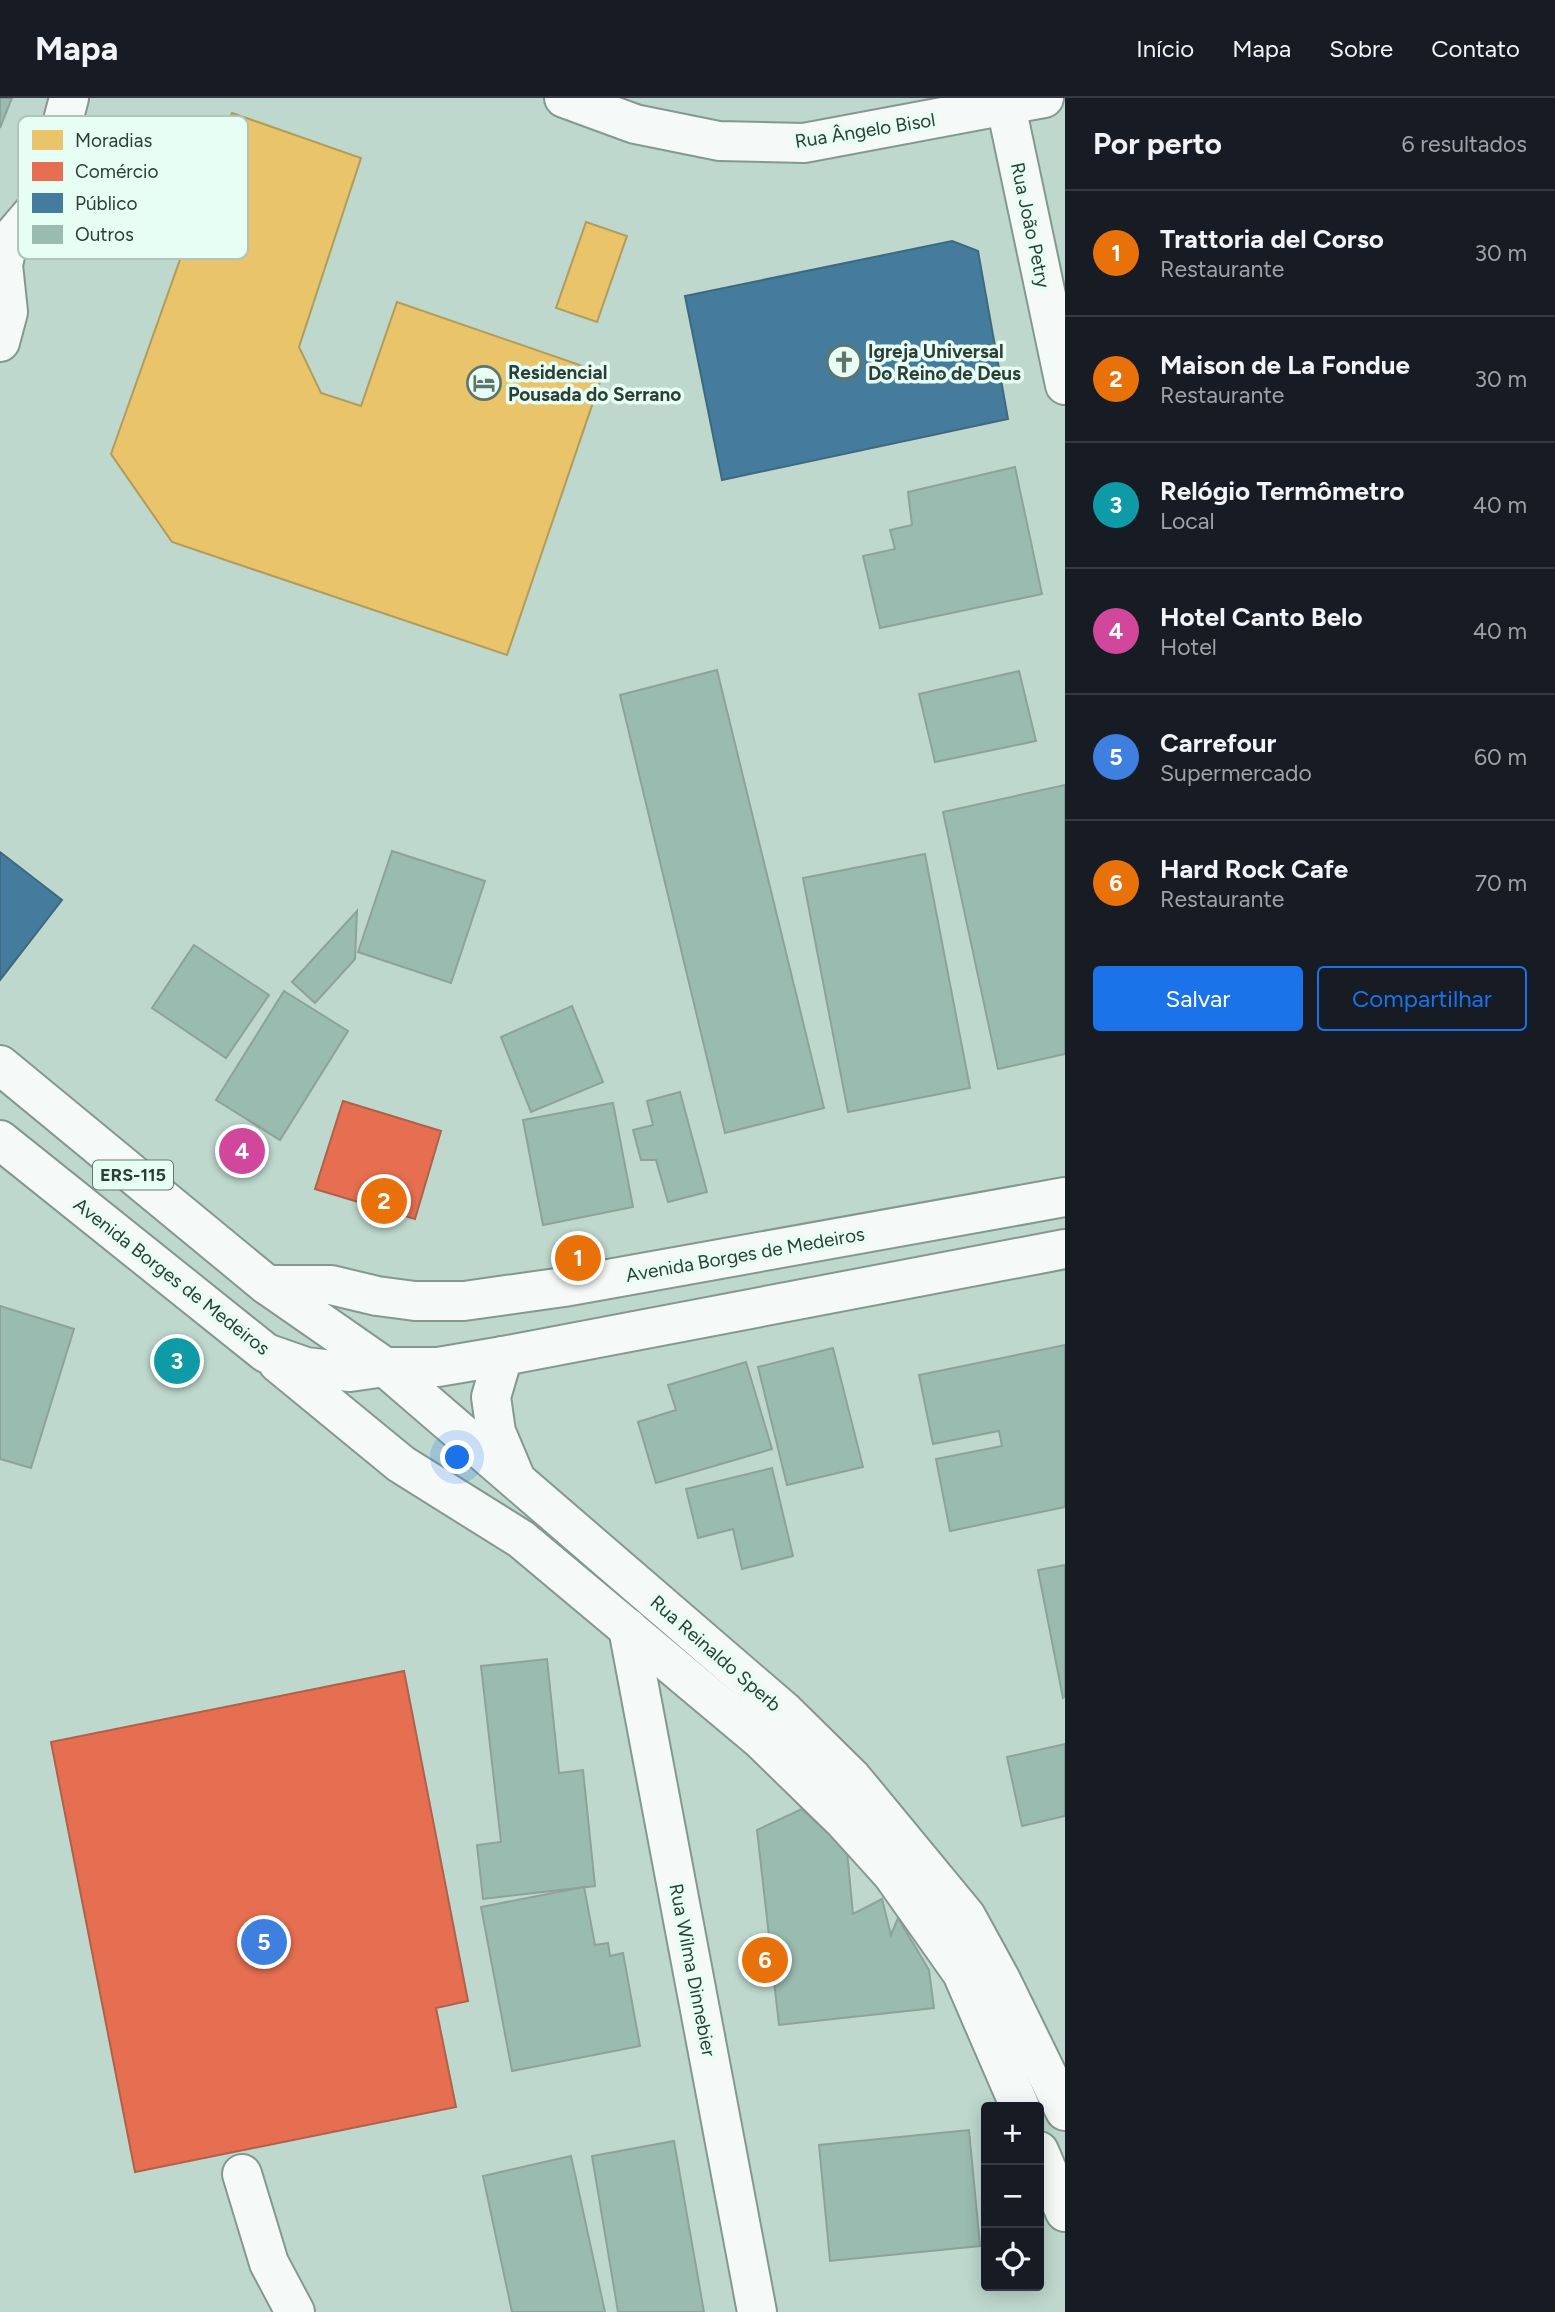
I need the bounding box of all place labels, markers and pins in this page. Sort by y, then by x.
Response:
place label: Igreja Universal Do Reino de Deus [868,340,1021,385]
church icon: Igreja Universal Do Reino de Deus [825,343,863,381]
place label: Residencial Pousada do Serrano [508,361,681,406]
hotel icon: Residencial Pousada do Serrano [465,364,503,402]
pin: 4 [219,1125,265,1177]
pin: 2 [361,1175,407,1227]
pin: 1 [555,1232,601,1284]
pin: 3 [154,1335,200,1387]
pin: 5 [241,1916,287,1968]
pin: 6 [742,1934,788,1986]

